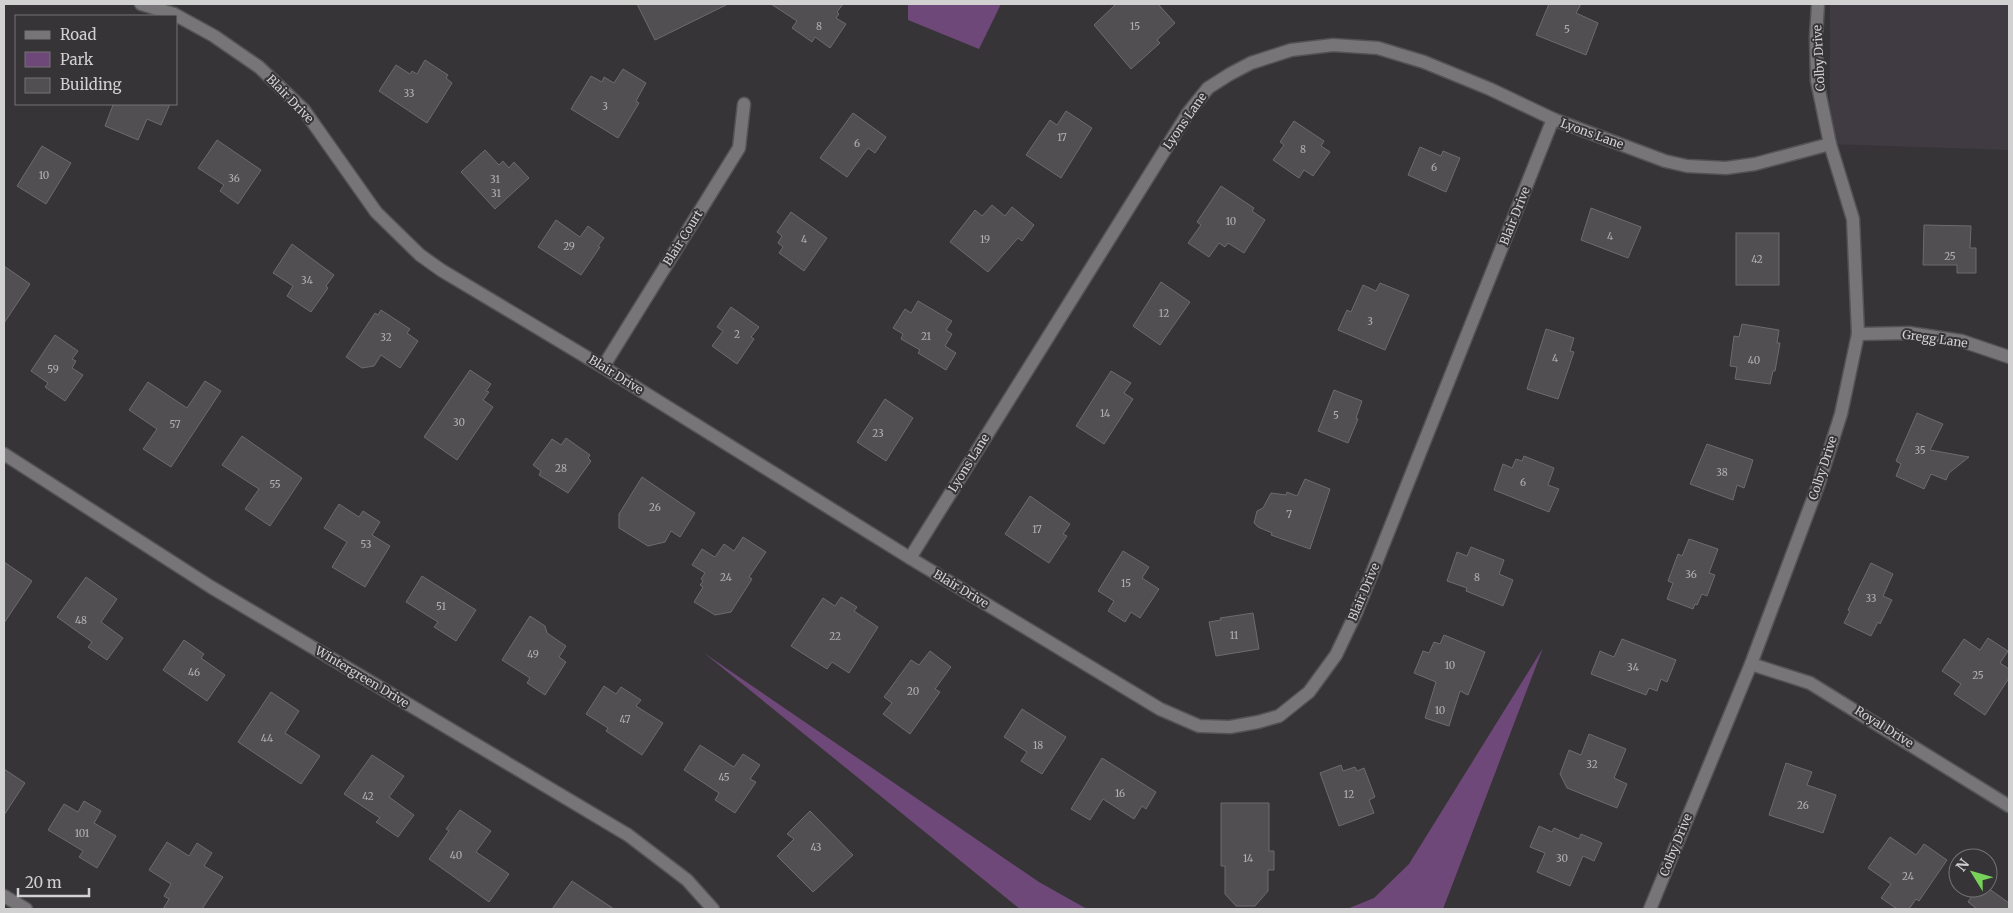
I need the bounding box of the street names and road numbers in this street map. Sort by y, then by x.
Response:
street label: Colby Drive [1809,25,1828,92]
street label: Blair Drive [264,71,317,126]
street label: Lyons Lane [1160,89,1210,152]
street label: Lyons Lane [1559,115,1626,152]
street label: Blair Drive [1496,185,1533,247]
street label: Blair Court [660,207,706,268]
street label: Gregg Lane [1901,327,1969,351]
street label: Blair Drive [586,352,646,397]
street label: Lyons Lane [945,431,992,495]
street label: Colby Drive [1805,434,1840,502]
street label: Blair Drive [1345,561,1382,623]
street label: Blair Drive [931,566,991,611]
street label: Wintergreen Drive [312,642,412,710]
street label: Royal Drive [1852,703,1916,750]
street label: Colby Drive [1656,811,1695,878]

